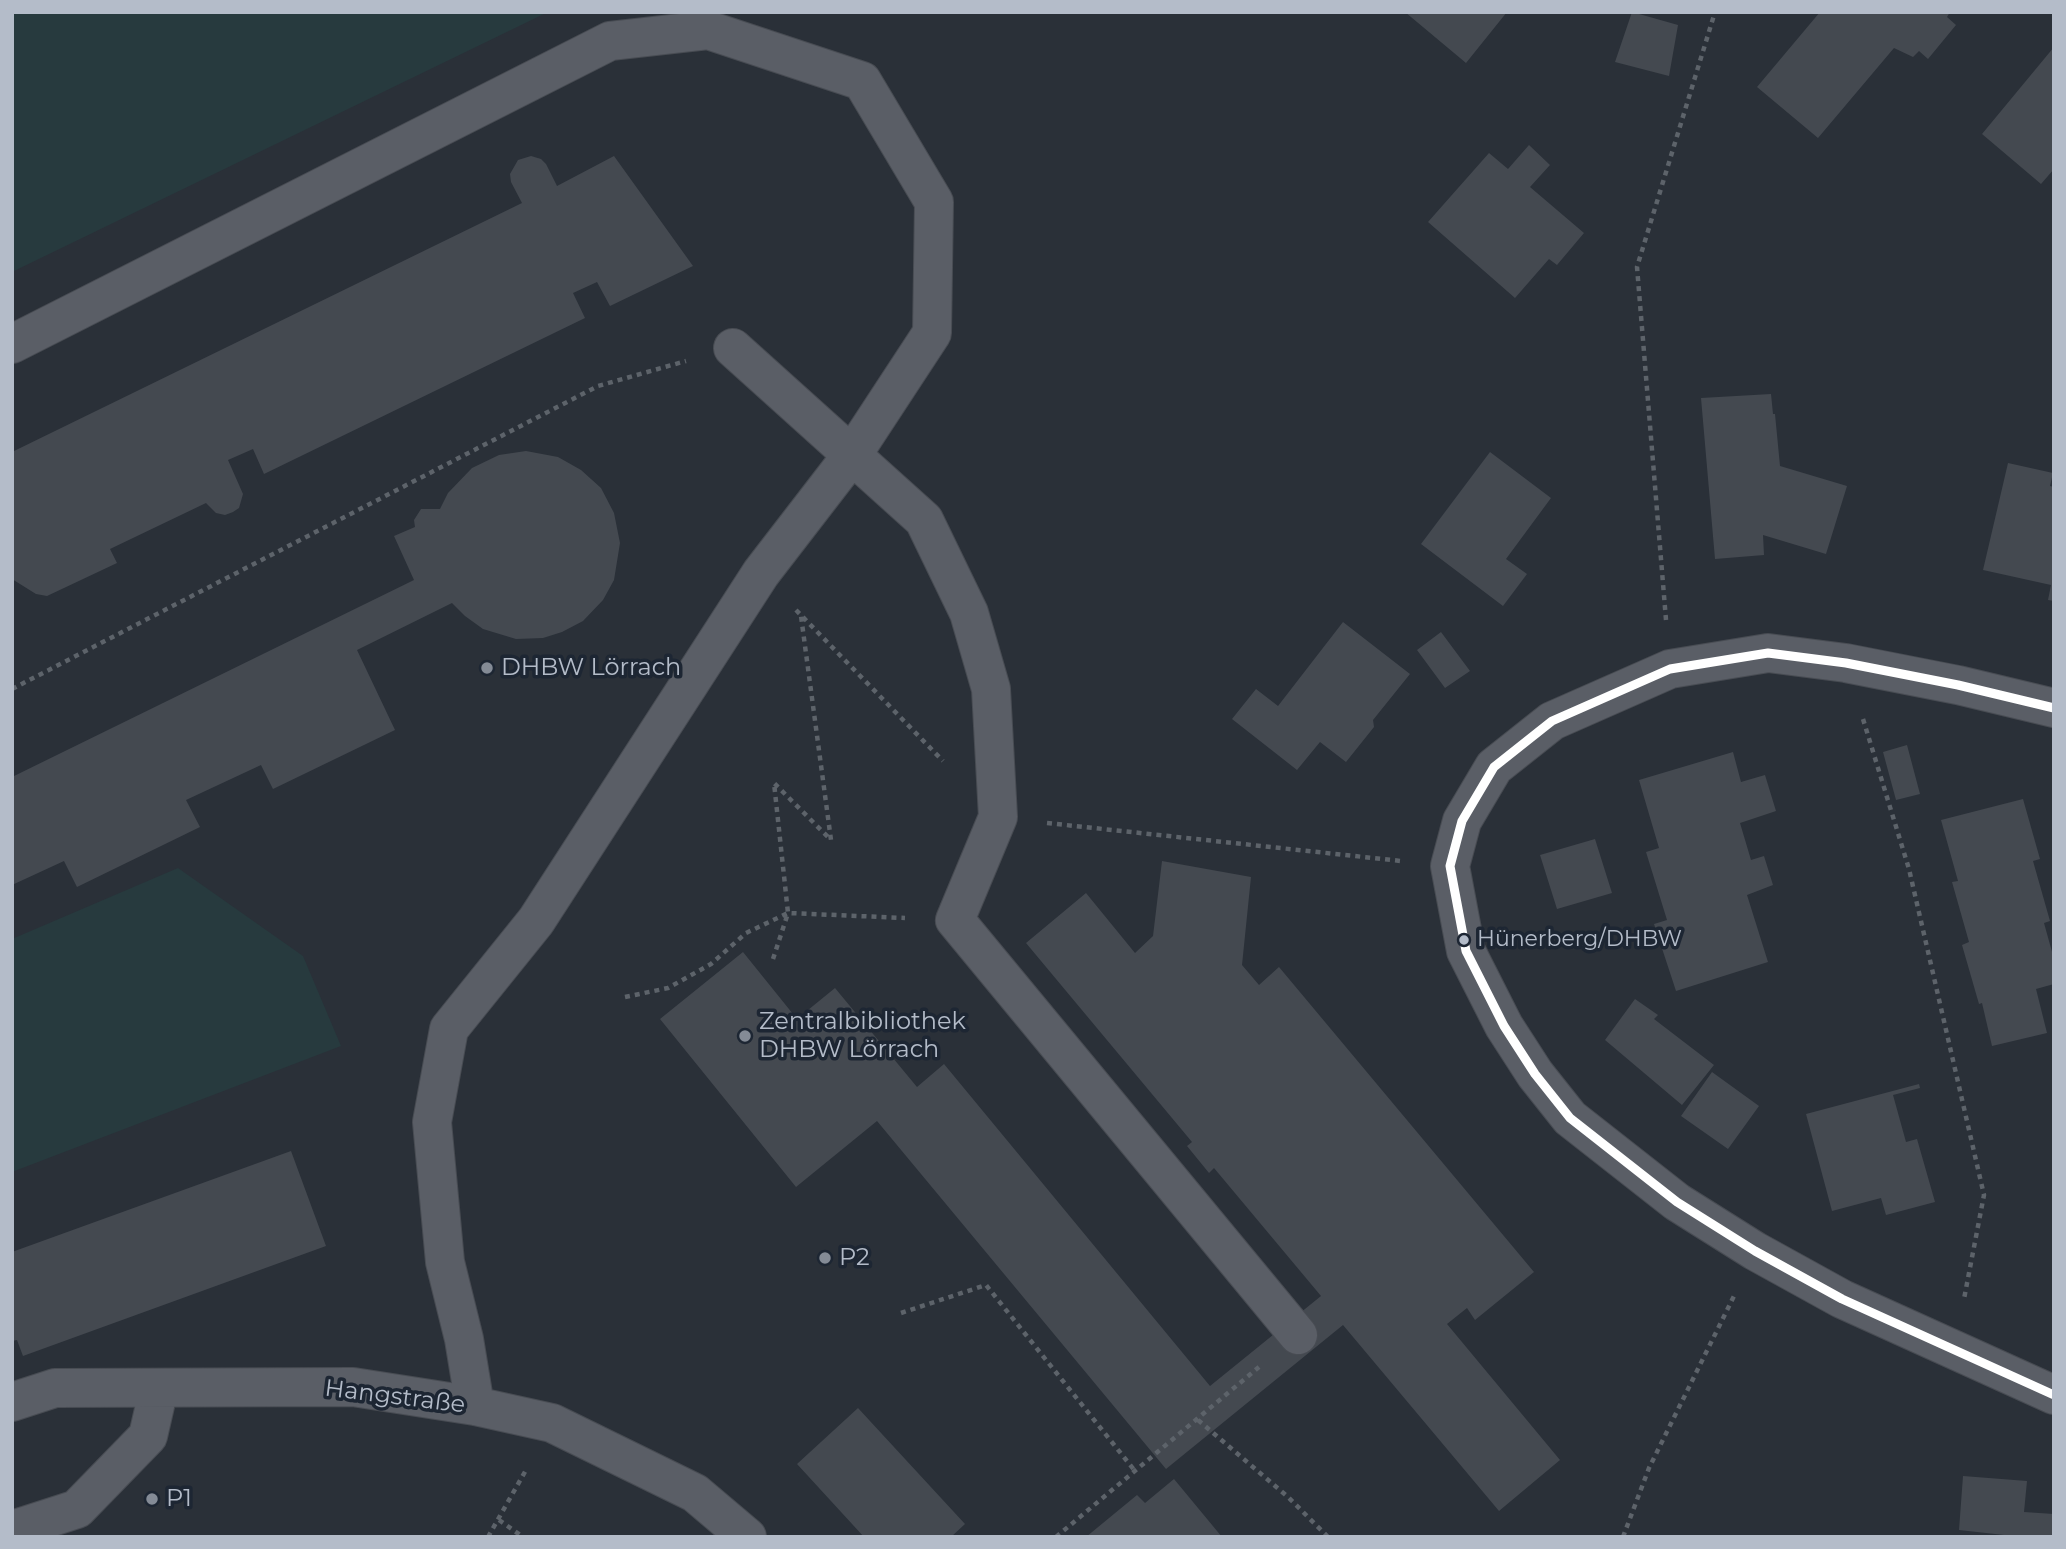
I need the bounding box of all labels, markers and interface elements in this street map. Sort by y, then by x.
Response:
place label: DHBW Lörrach [501,654,681,682]
marker: DHBW Lörrach [479,660,495,676]
place label: Hünerberg/DHBW [1477,927,1682,953]
marker: Hünerberg/DHBW [1457,933,1471,947]
place label: Zentralbibliothek DHBW Lörrach [759,1008,966,1064]
marker: Zentralbibliothek DHBW Lörrach [737,1028,753,1044]
place label: P2 [839,1244,870,1272]
marker: P2 [817,1250,833,1266]
street label: Hangstraße [323,1374,467,1420]
place label: P1 [166,1485,192,1513]
marker: P1 [144,1491,160,1507]

